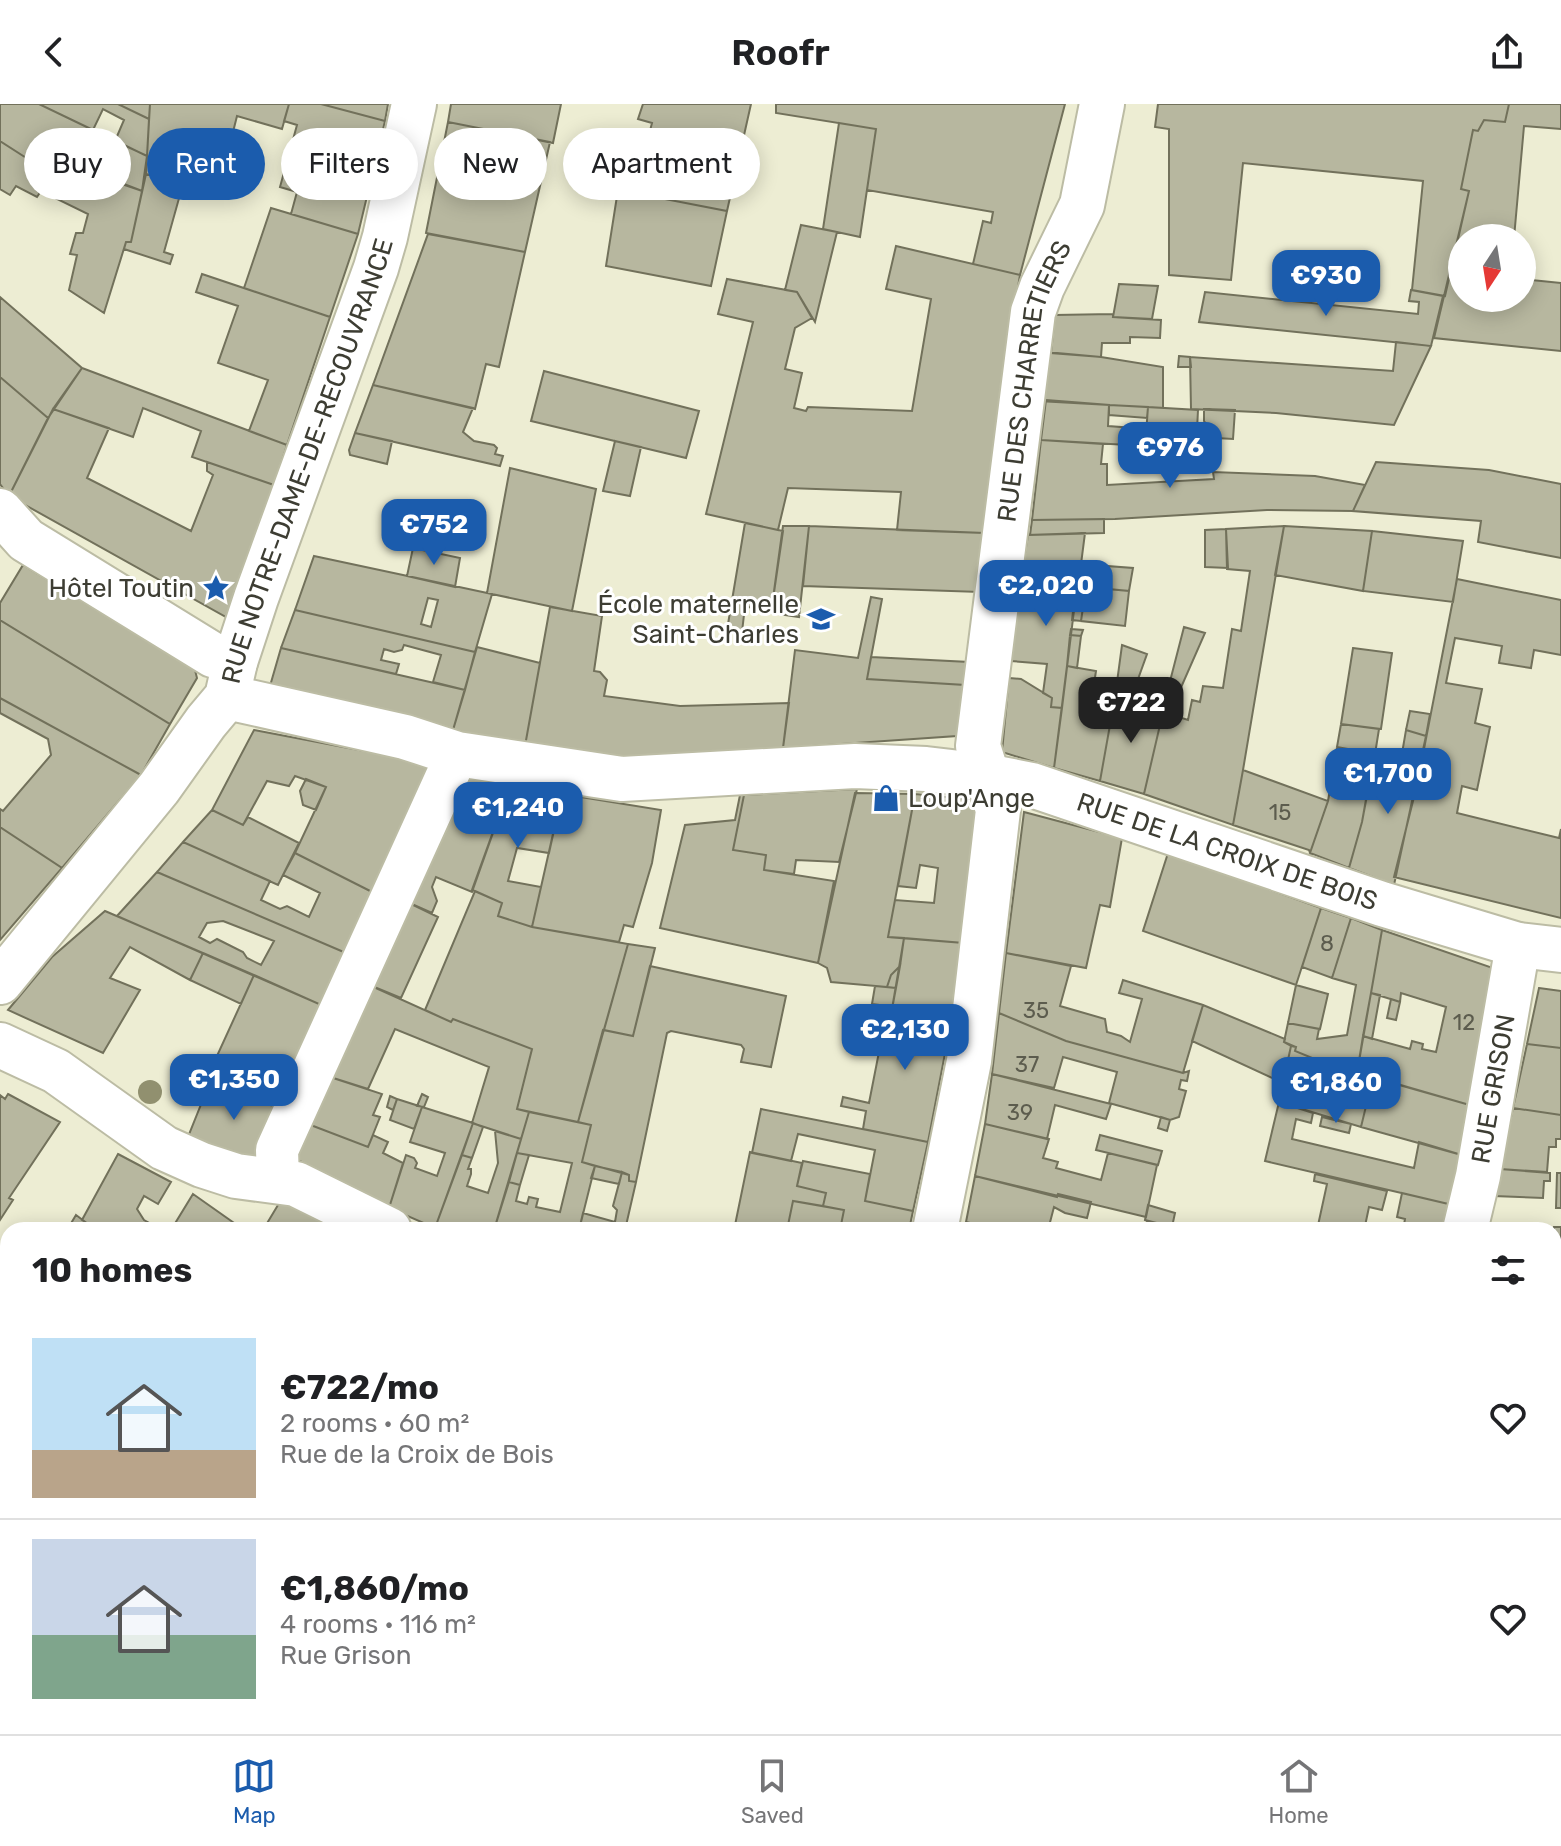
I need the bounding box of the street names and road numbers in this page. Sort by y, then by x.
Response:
street label: RUE NOTRE-DAME-DE-RECOUVRANCE [215,235,399,686]
street label: RUE DES CHARRETIERS [991,235,1078,524]
street label: RUE DE LA CROIX DE BOIS [1073,786,1382,917]
street label: RUE GRISON [1465,1012,1521,1166]

